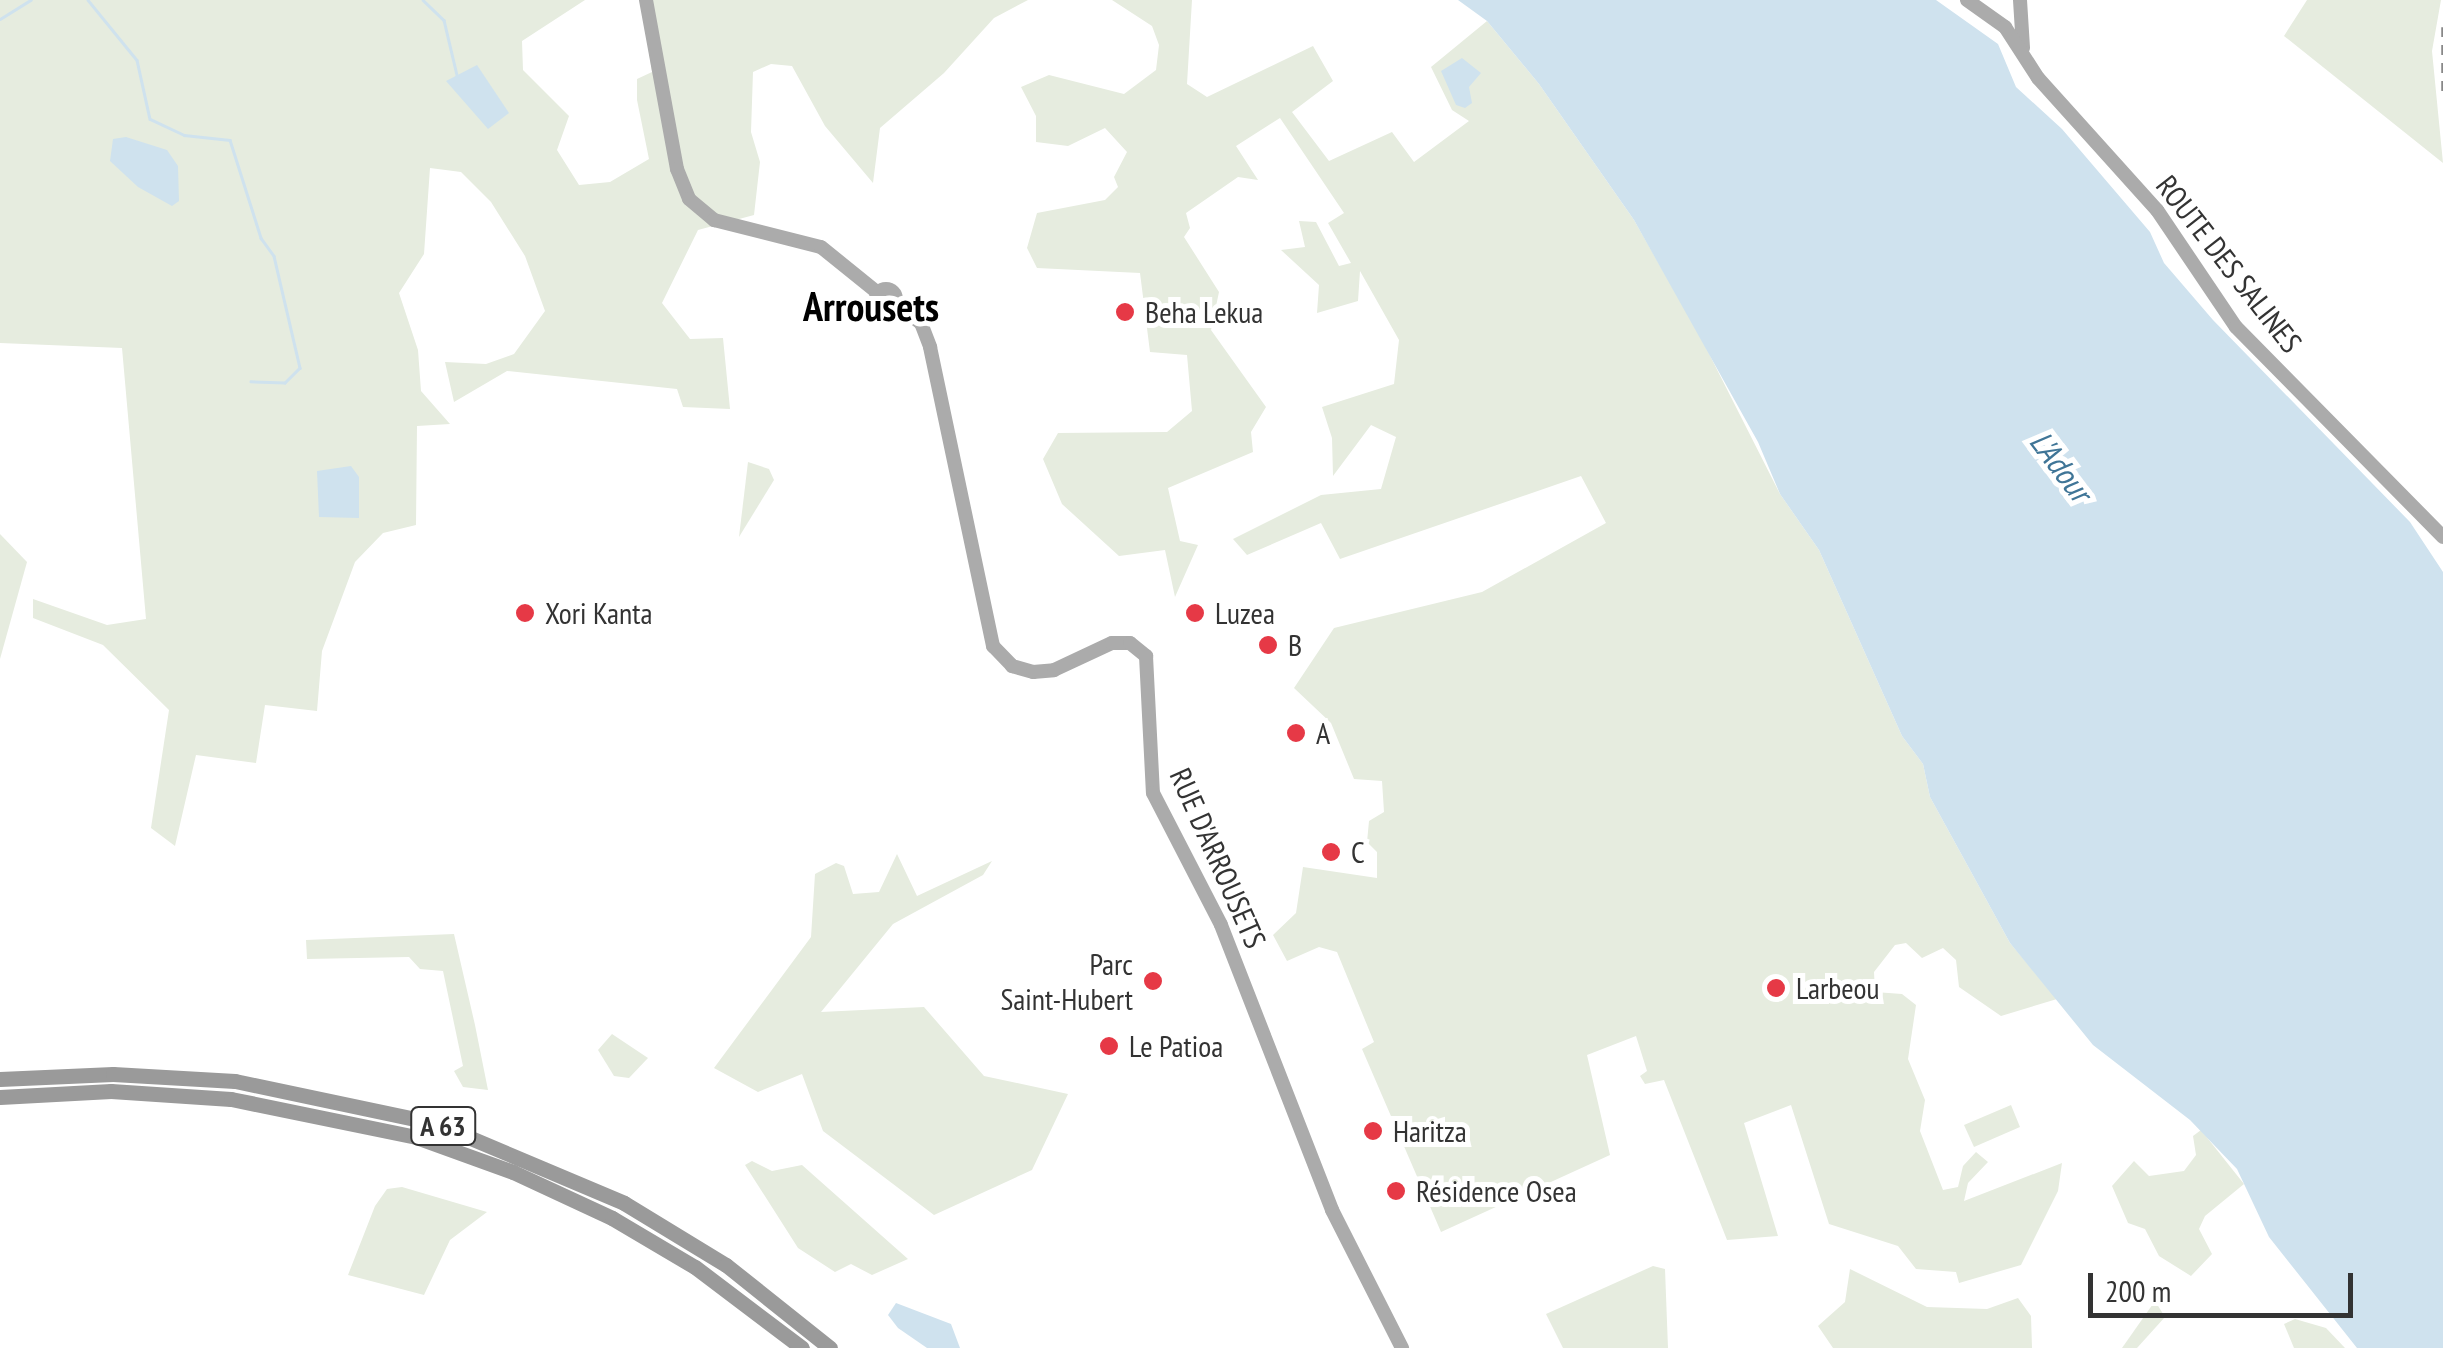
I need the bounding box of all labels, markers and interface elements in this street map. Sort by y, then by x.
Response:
street label: ROUTE DES SALINES [2149,168,2309,360]
district label: Arrousets [803,282,939,330]
place label: Beha Lekua [1145,294,1263,330]
marker: Beha Lekua [1114,301,1136,323]
water label: L'Adour [2022,423,2100,509]
place label: Xori Kanta [545,595,652,631]
place label: Luzea [1215,595,1275,631]
marker: Xori Kanta [514,602,536,624]
marker: Luzea [1184,602,1206,624]
place label: B [1288,627,1302,663]
marker: B [1257,634,1279,656]
place label: A [1316,715,1330,751]
marker: A [1285,722,1307,744]
street label: RUE D'ARROUSETS [1162,763,1274,953]
place label: C [1351,834,1365,870]
marker: C [1320,841,1342,863]
place label: Parc Saint-Hubert [1000,946,1133,1016]
marker: Parc Saint-Hubert [1142,970,1164,992]
place label: Larbeou [1796,970,1879,1006]
marker: Larbeou [1765,977,1787,999]
place label: Le Patioa [1129,1028,1223,1064]
marker: Le Patioa [1098,1035,1120,1057]
road number: A 63 [408,1103,478,1149]
place label: Haritza [1393,1113,1467,1149]
marker: Haritza [1362,1120,1384,1142]
place label: Résidence Osea [1416,1173,1577,1209]
marker: Résidence Osea [1385,1180,1407,1202]
scale bar [2093,1253,2358,1315]
text: 200 m [2105,1271,2171,1310]

